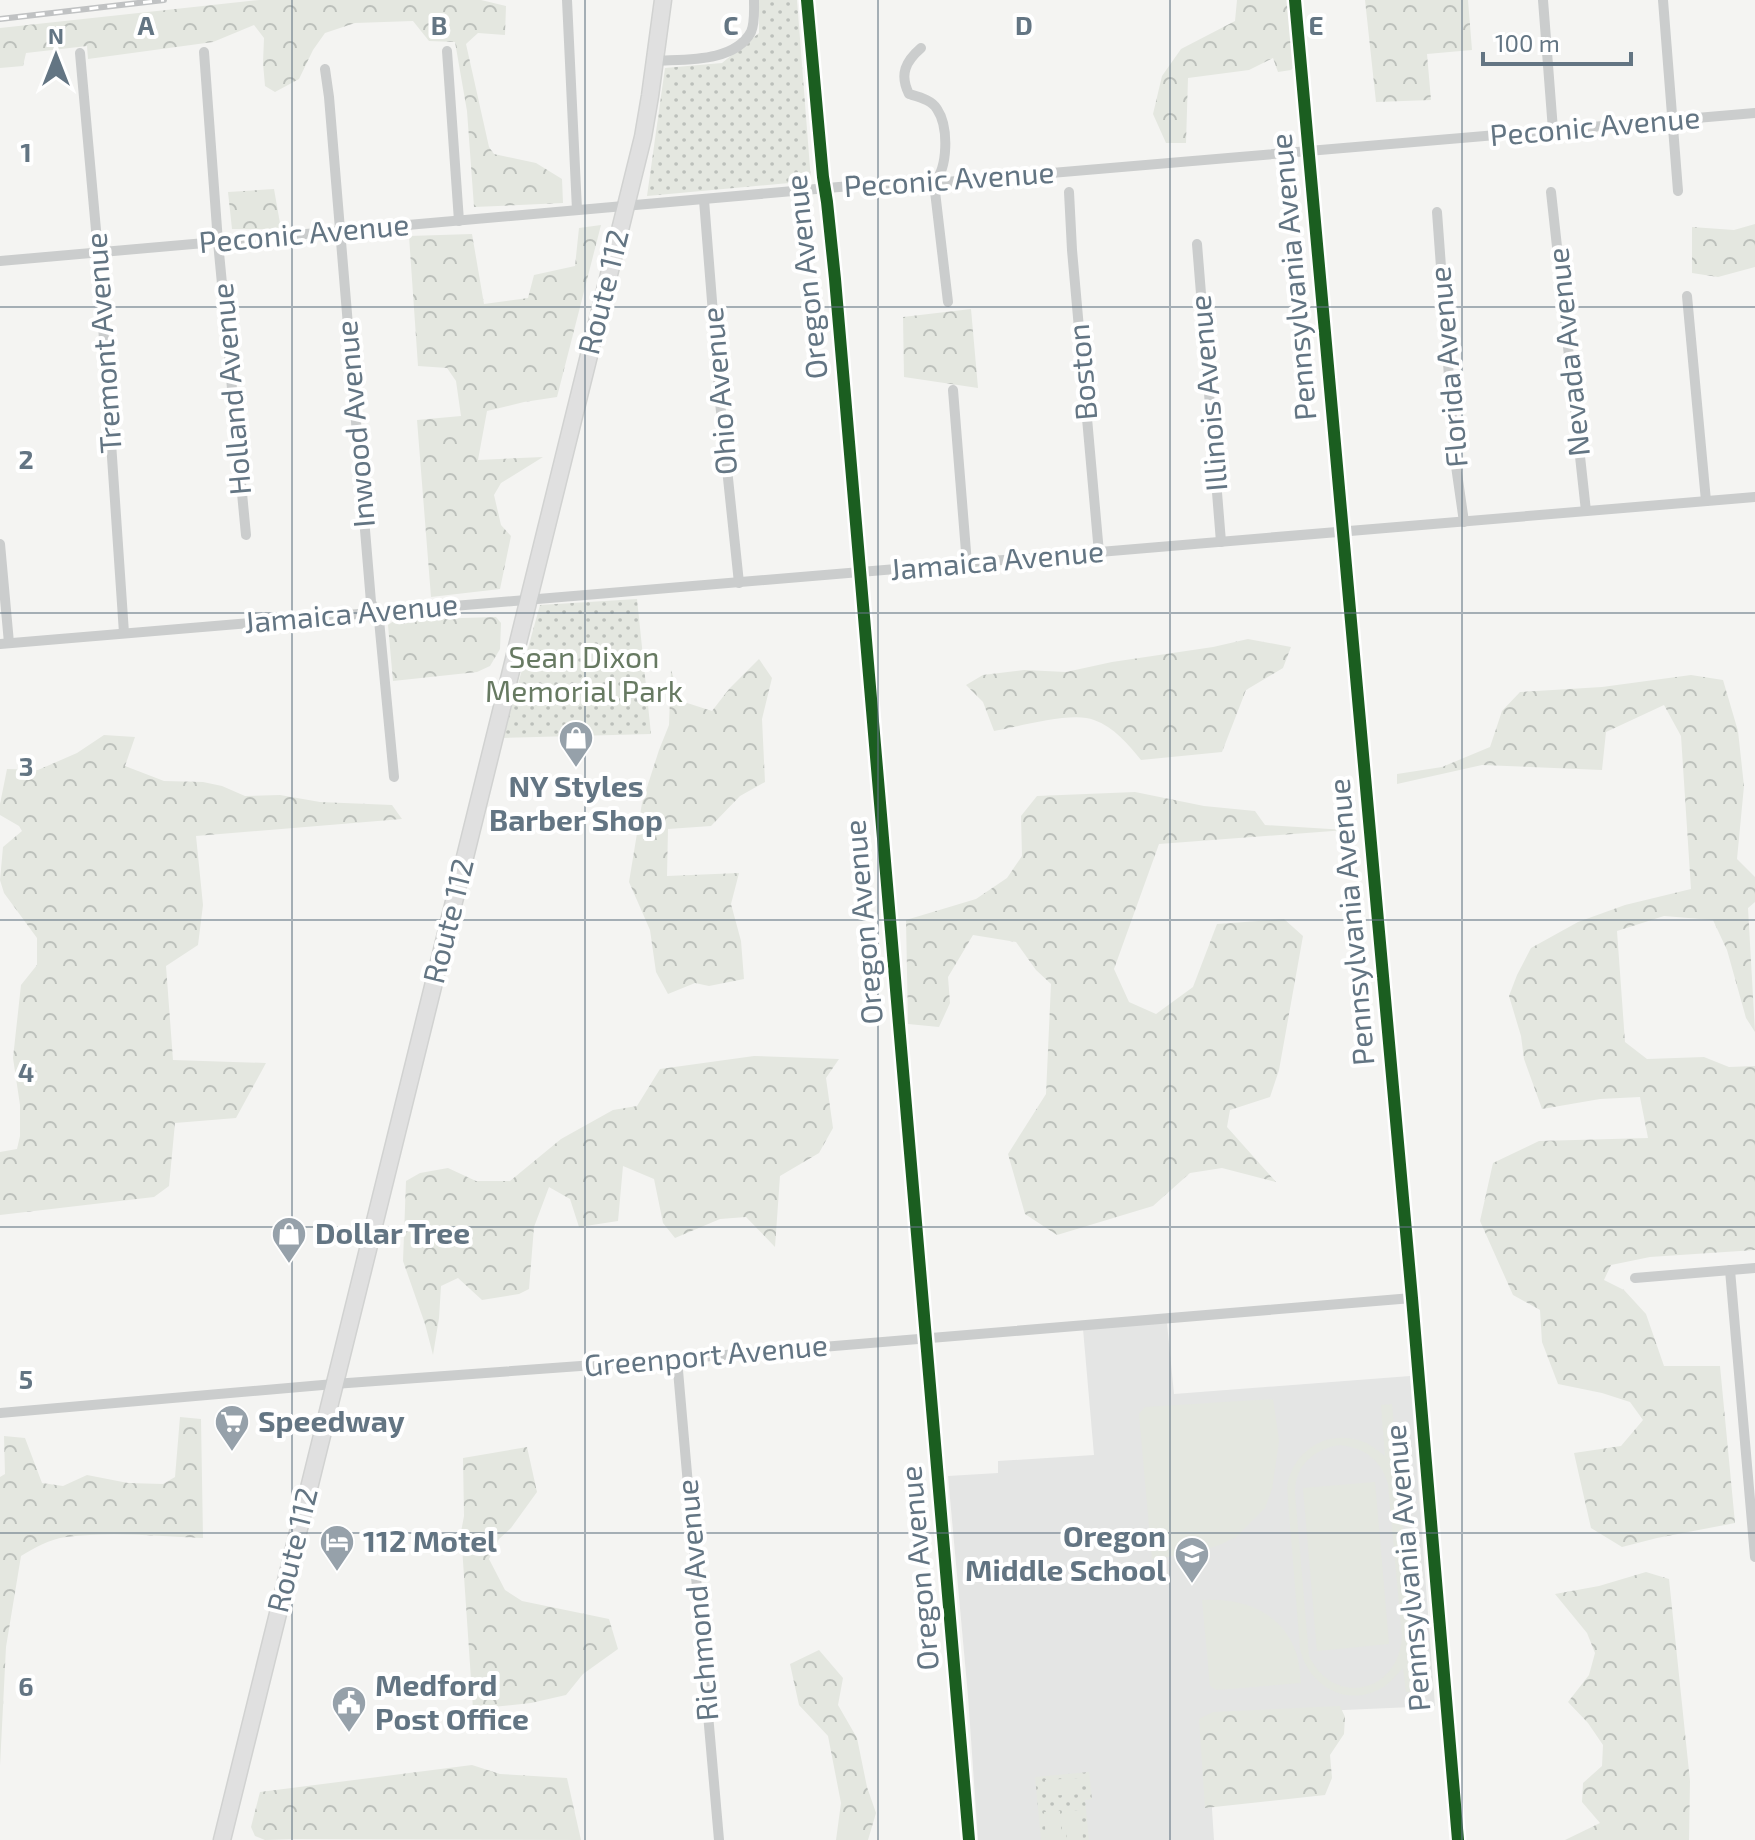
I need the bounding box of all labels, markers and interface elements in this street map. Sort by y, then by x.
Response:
text: A [138,9,155,40]
text: B [431,9,447,40]
text: C [723,9,739,40]
text: D [1015,9,1033,40]
text: E [1308,9,1324,40]
north arrow [16,16,96,96]
scale bar [1483,16,1631,66]
text: N [48,22,64,48]
text: 100 m [1495,28,1560,57]
street label: Peconic Avenue [1488,98,1702,152]
street label: Pennsylvania Avenue [1262,132,1322,422]
text: 1 [20,136,32,167]
street label: Peconic Avenue [842,153,1055,203]
street label: Oregon Avenue [776,173,834,381]
street label: Peconic Avenue [197,205,411,259]
street label: Route 112 [569,225,635,358]
street label: Tremont Avenue [76,232,128,455]
street label: Nevada Avenue [1538,246,1596,458]
street label: Florida Avenue [1420,265,1474,469]
street label: Holland Avenue [203,282,257,497]
street label: Illinois Avenue [1181,294,1234,493]
street label: Ohio Avenue [693,306,743,477]
street label: Inwood Avenue [327,319,381,529]
street label: Boston [1059,322,1103,422]
text: 2 [18,443,34,474]
street label: Jamaica Avenue [888,532,1105,586]
street label: Jamaica Avenue [242,585,459,639]
park label: Sean Dixon Memorial Park [485,638,683,708]
shop icon: NY Styles Barber Shop [557,719,595,769]
text: 3 [19,750,33,781]
place label: NY Styles Barber Shop [489,767,663,837]
street label: Pennsylvania Avenue [1320,777,1380,1067]
street label: Oregon Avenue [835,818,889,1026]
street label: Route 112 [414,854,480,987]
text: 4 [18,1056,34,1087]
place label: Dollar Tree [315,1214,470,1250]
shop icon: Dollar Tree [270,1215,308,1265]
street label: Greenport Avenue [582,1325,829,1383]
text: 5 [19,1363,33,1394]
place label: Speedway [258,1402,405,1439]
supermarket icon: Speedway [213,1403,251,1453]
street label: Pennsylvania Avenue [1376,1423,1436,1713]
street label: Oregon Avenue [891,1464,945,1672]
street label: Richmond Avenue [668,1478,725,1723]
street label: Route 112 [258,1483,324,1616]
place label: Oregon Middle School [965,1517,1166,1587]
place label: 112 Motel [363,1522,497,1558]
hotel icon: 112 Motel [318,1523,356,1573]
school or university icon: Oregon Middle School [1173,1535,1211,1585]
place label: Medford Post Office [375,1666,529,1736]
text: 6 [18,1670,34,1701]
public building icon: Medford Post Office [330,1684,368,1734]

